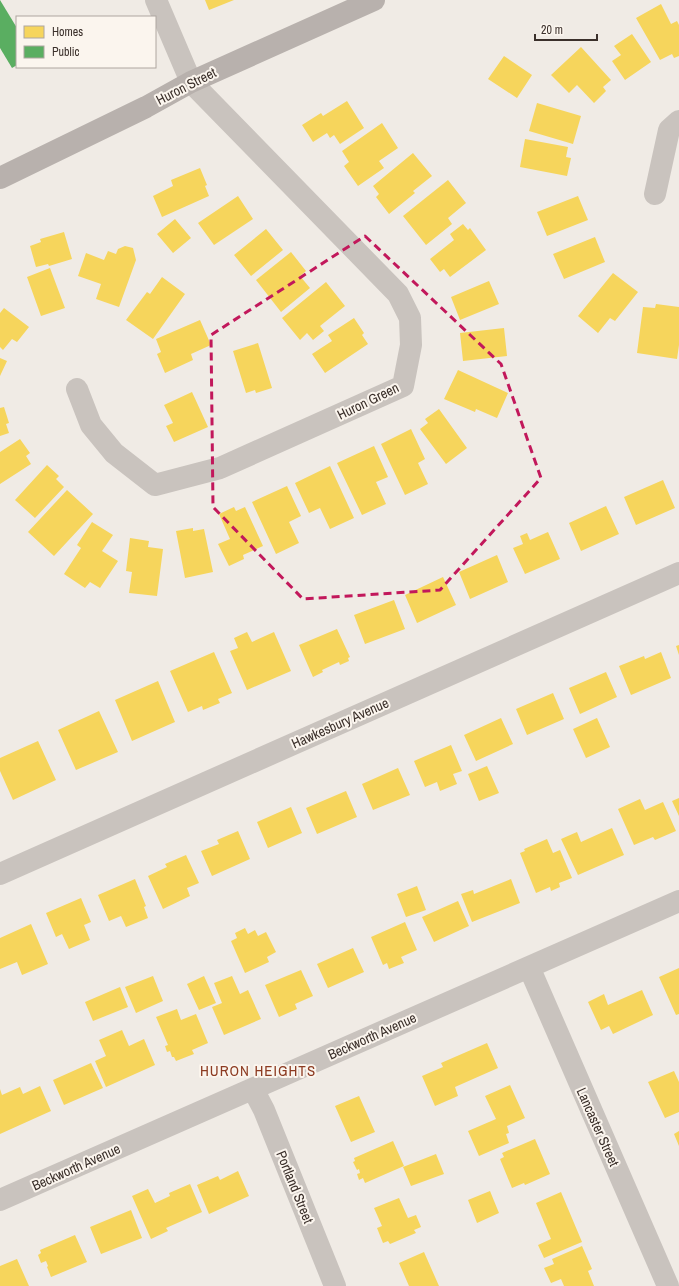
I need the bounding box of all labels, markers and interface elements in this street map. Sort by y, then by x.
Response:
legend [16,16,156,68]
scale bar [535,16,597,42]
text: 20 m [541,22,563,38]
text: Homes [52,24,83,40]
text: Public [52,44,79,60]
street label: Huron Street [153,63,219,109]
street label: Huron Green [334,378,402,424]
street label: Hawkesbury Avenue [289,694,391,752]
street label: Beckworth Avenue [325,1008,419,1064]
district label: HURON HEIGHTS [200,1060,316,1081]
street label: Lancaster Street [573,1085,623,1169]
street label: Beckworth Avenue [29,1139,123,1195]
street label: Portland Street [272,1148,318,1226]

